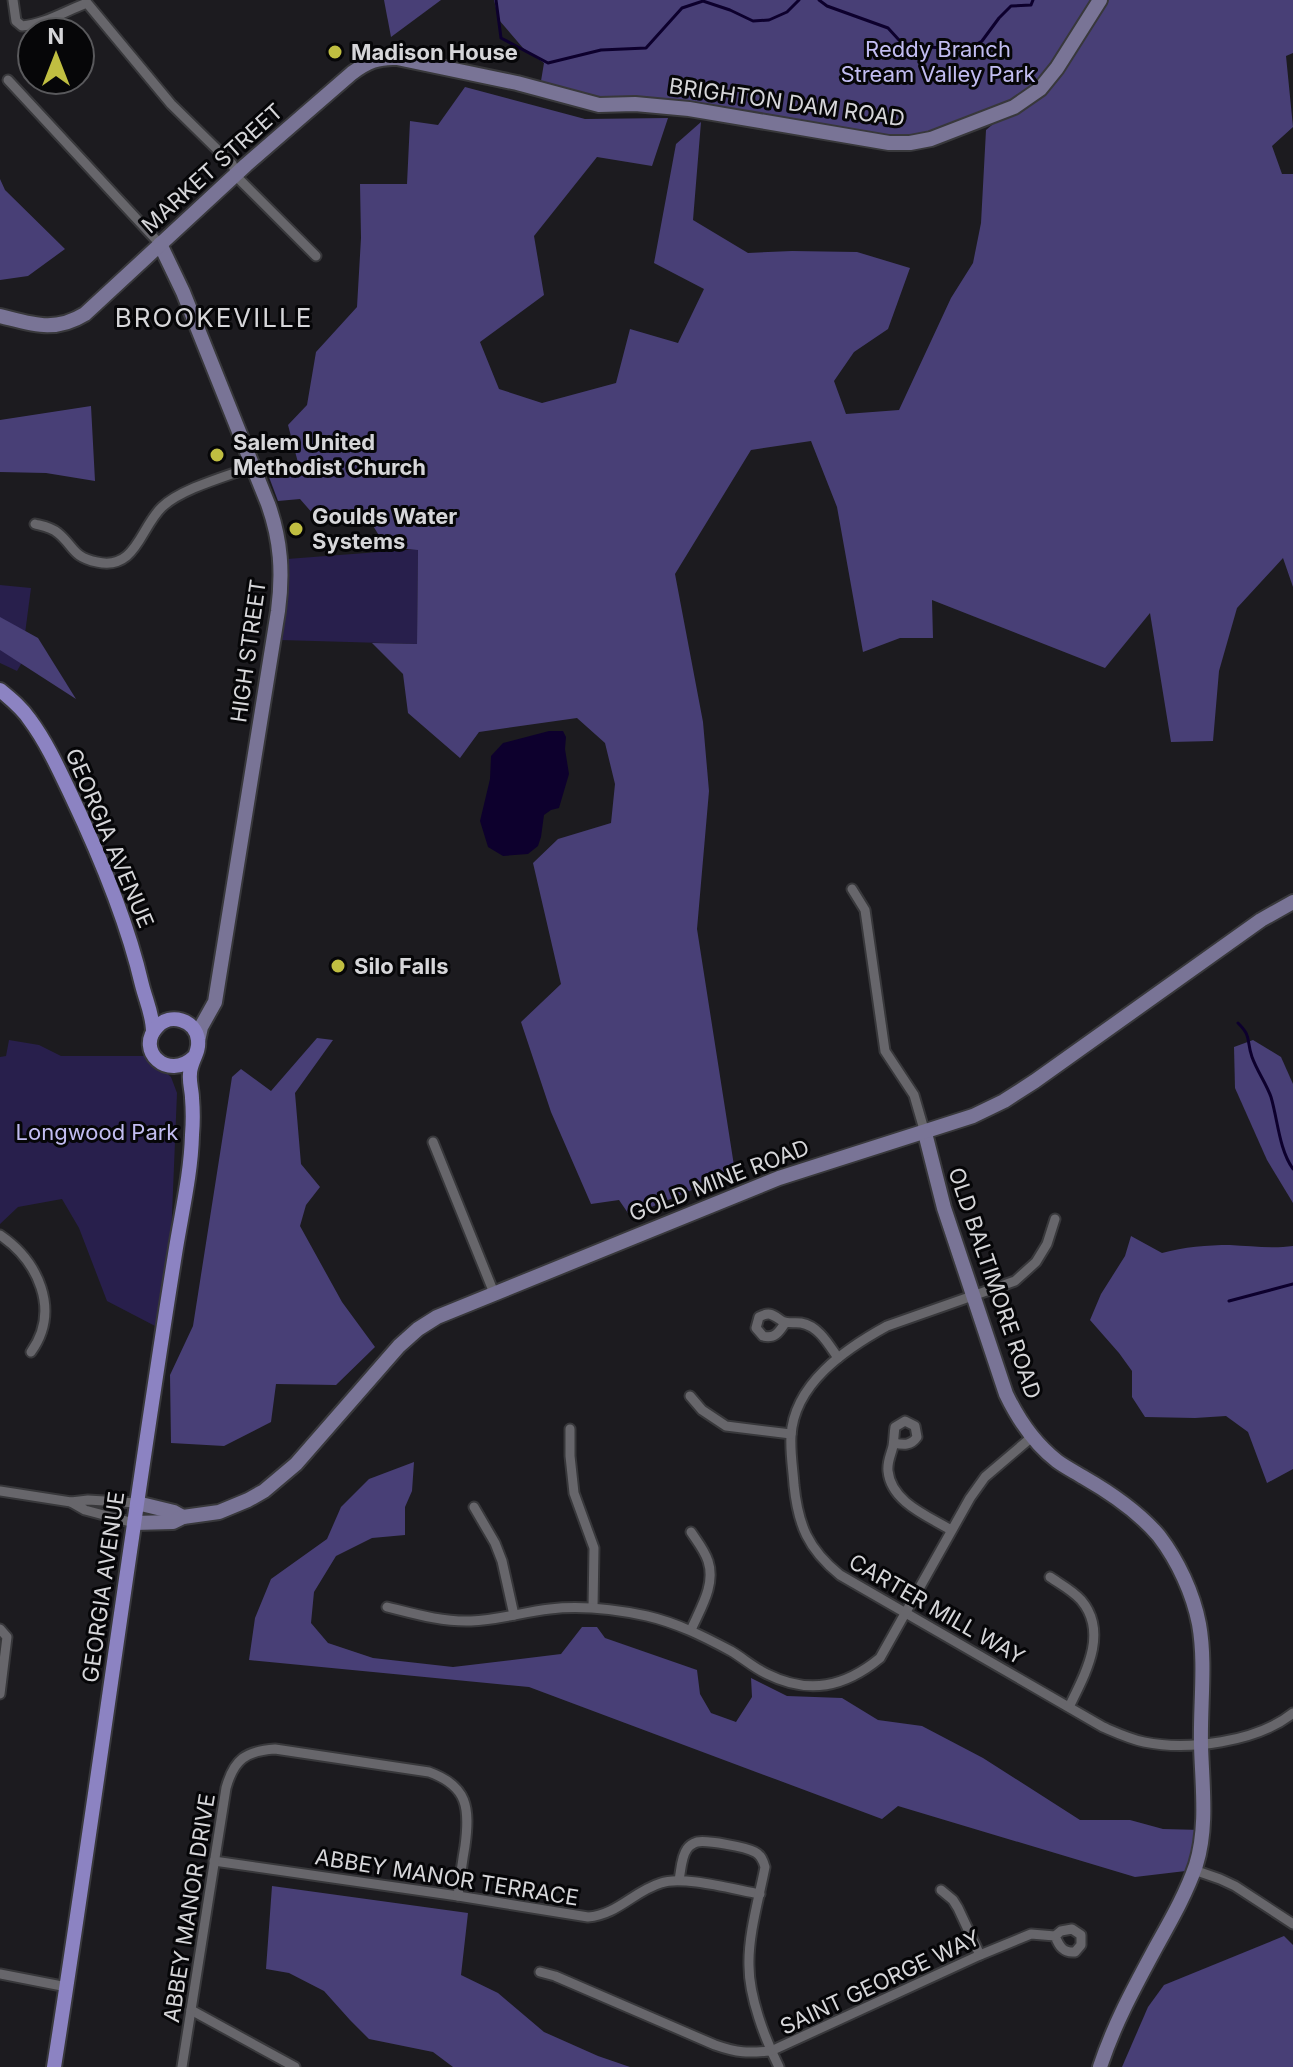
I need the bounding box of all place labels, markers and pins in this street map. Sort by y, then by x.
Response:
place label: Madison House [351,39,518,65]
marker: Madison House [326,43,344,61]
place label: Salem United Methodist Church [233,429,426,480]
marker: Salem United Methodist Church [208,446,226,464]
place label: Goulds Water Systems [312,503,457,554]
marker: Goulds Water Systems [287,520,305,538]
place label: Silo Falls [354,953,449,979]
marker: Silo Falls [329,957,347,975]

